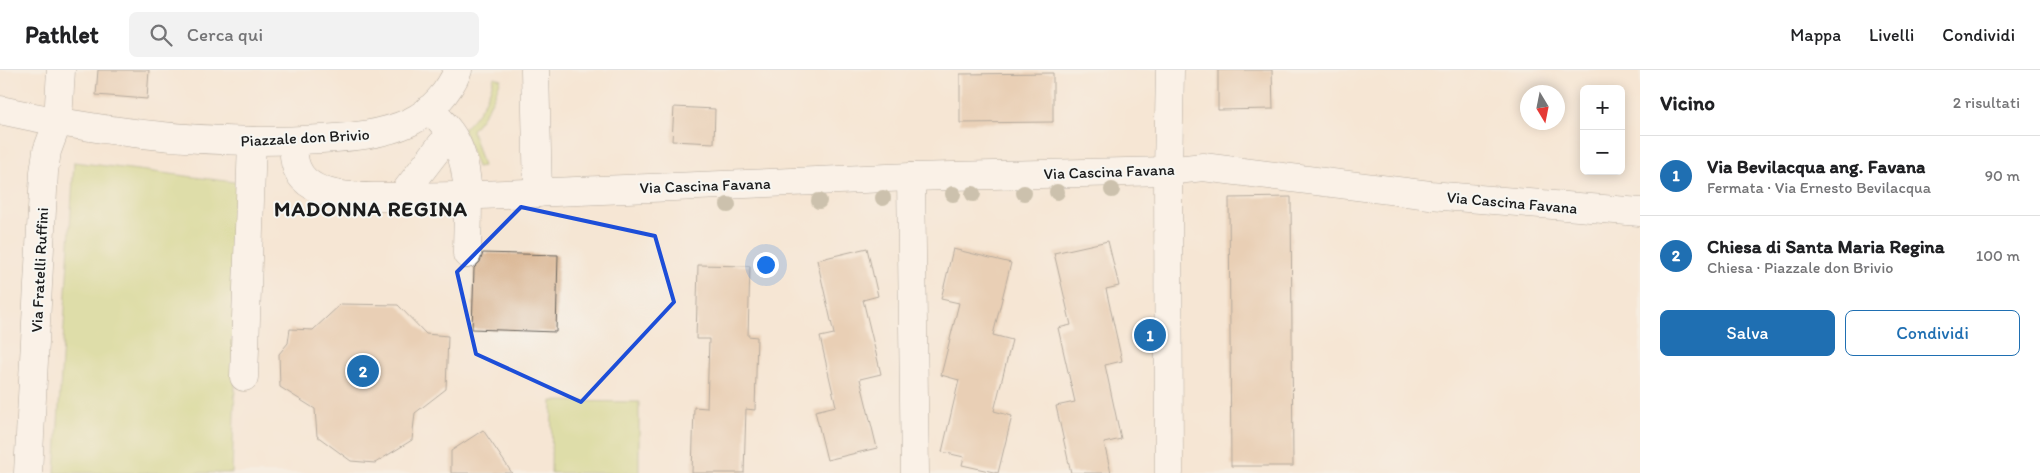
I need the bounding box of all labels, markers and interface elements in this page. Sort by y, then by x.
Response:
search box [129,12,479,57]
text: Pathlet [25,20,99,49]
icon: search [147,21,175,49]
text: Cerca qui [187,23,263,46]
text: Mappa [1790,24,1841,46]
text: Livelli [1869,24,1914,46]
text: Condividi [1942,24,2015,46]
north arrow [1520,85,1565,130]
map controls [1580,85,1625,175]
button: + [1580,85,1625,130]
text: Vicino [1660,90,1715,115]
text: 2 risultati [1953,93,2020,112]
street label: Piazzale don Brivio [240,125,370,150]
button: − [1580,130,1625,175]
text: Via Bevilacqua ang. Favana [1707,155,1925,178]
street label: Via Cascina Favana [1043,160,1175,183]
text: 1 [1672,166,1680,185]
text: 90 m [1985,166,2020,185]
street label: Via Cascina Favana [639,174,771,197]
text: Fermata · Via Ernesto Bevilacqua [1707,178,1931,197]
street label: Via Cascina Favana [1446,187,1578,218]
district label: MADONNA REGINA [274,196,468,221]
street label: Via Fratelli Ruffini [27,207,52,333]
text: Chiesa di Santa Maria Regina [1707,235,1945,258]
text: 2 [1672,246,1680,265]
text: 100 m [1976,246,2020,265]
your location [753,252,779,278]
text: Chiesa · Piazzale don Brivio [1707,258,1893,277]
button: Salva [1660,310,1835,356]
button: Condividi [1845,310,2020,356]
pin: 1 [1134,316,1166,354]
pin: 2 [347,352,379,390]

